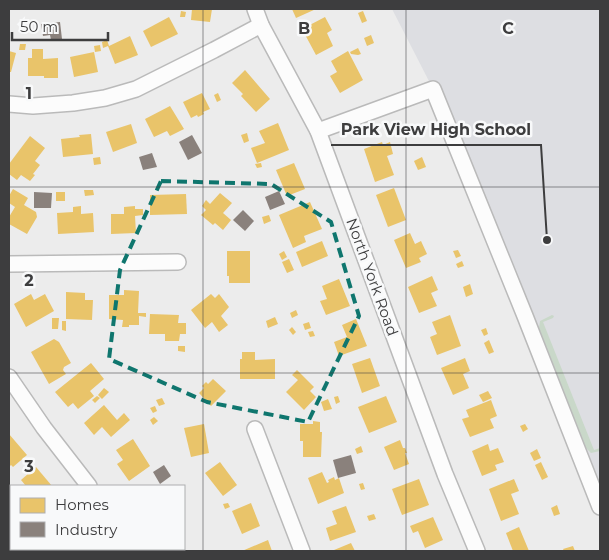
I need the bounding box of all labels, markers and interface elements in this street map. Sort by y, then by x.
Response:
scale bar [12,10,109,42]
text: 50 m [20,17,58,36]
text: B [298,19,310,38]
text: C [502,19,514,38]
text: 1 [26,84,32,103]
callout: Park View High School [331,114,541,145]
text: Park View High School [341,120,531,139]
street label: North York Road [342,215,403,338]
text: 2 [24,271,34,290]
text: 3 [23,457,34,476]
legend [10,485,185,550]
text: Homes [55,495,109,514]
text: Industry [55,520,118,539]

